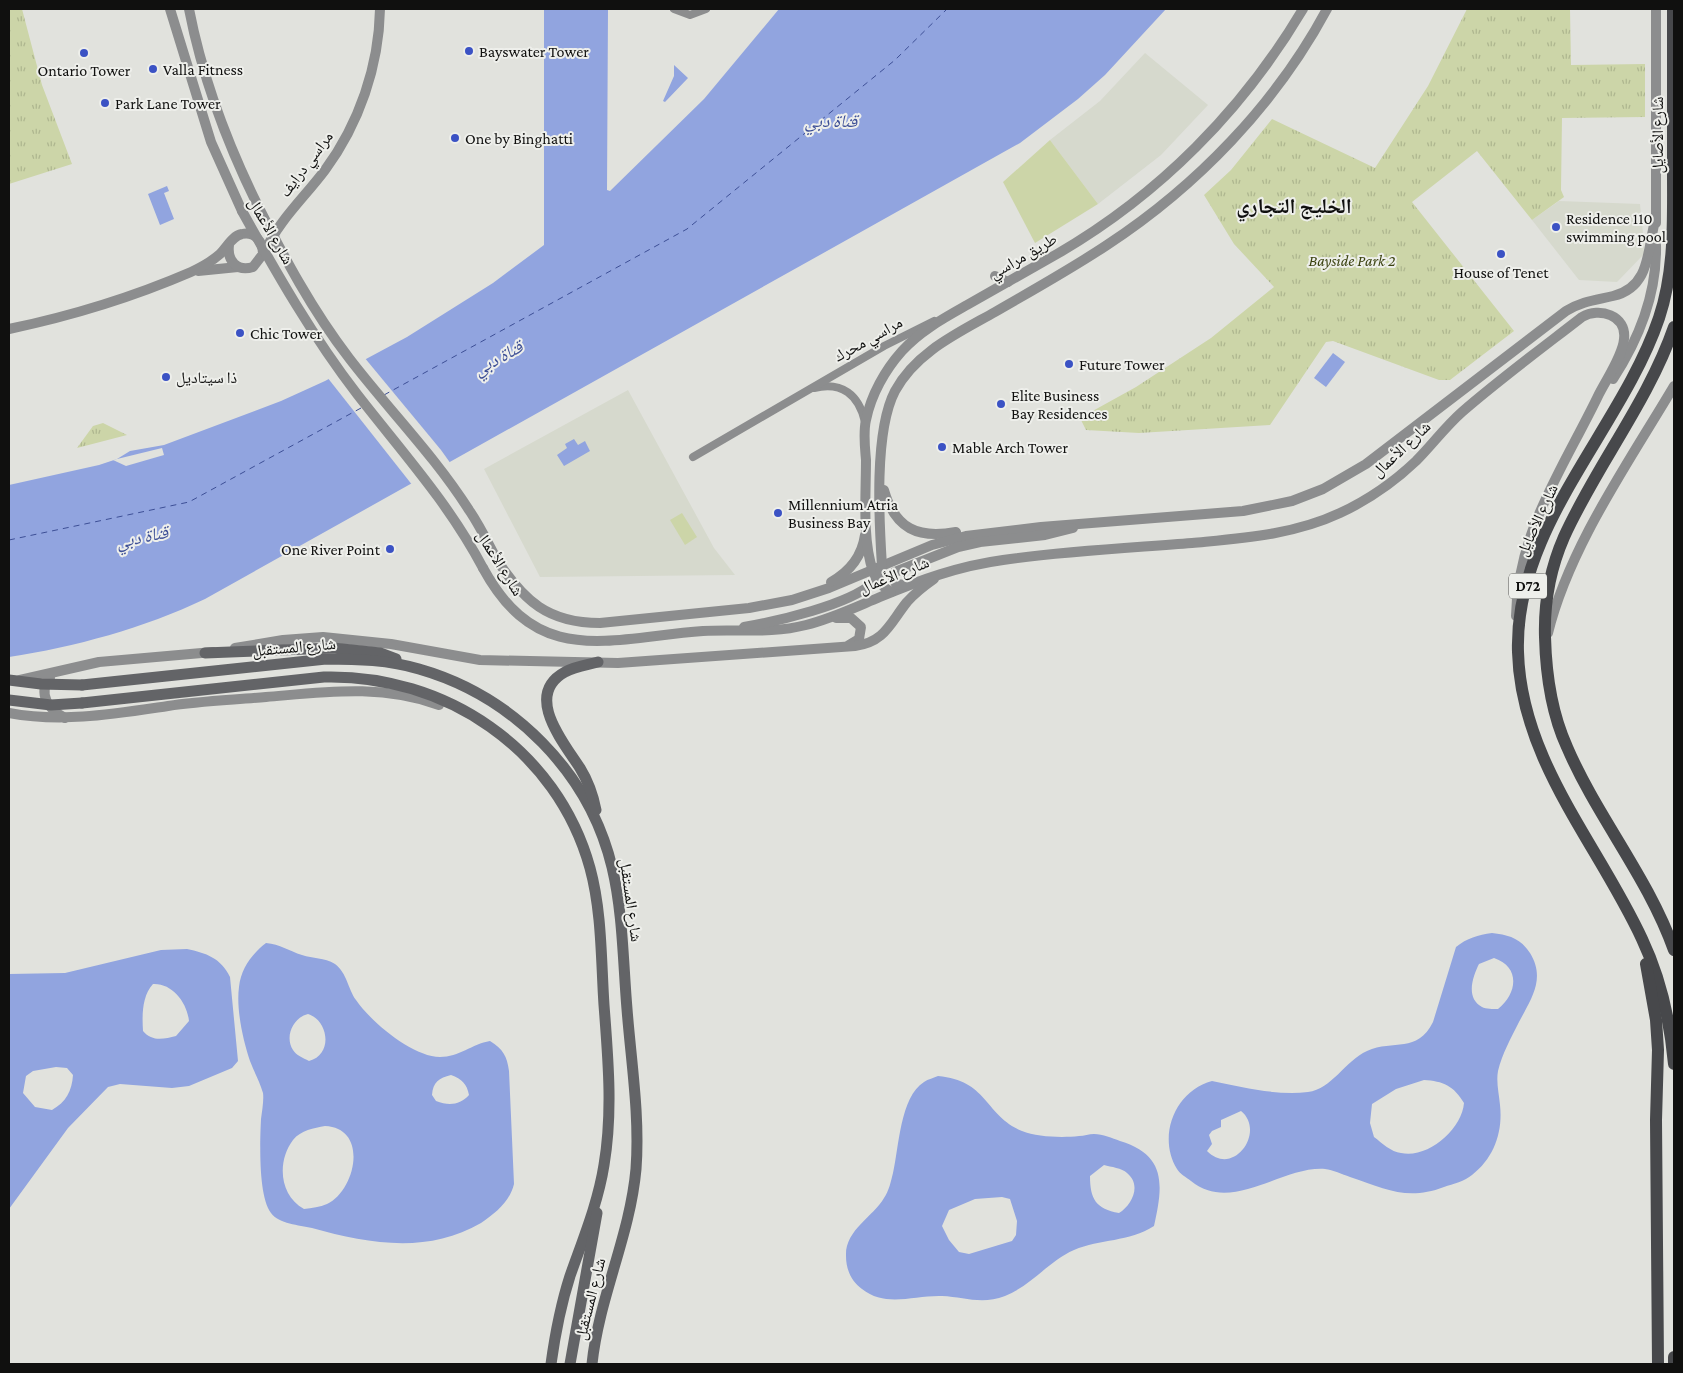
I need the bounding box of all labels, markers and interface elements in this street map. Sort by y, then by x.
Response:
place label: Bayswater Tower [479,43,589,61]
marker: Bayswater Tower [463,45,475,57]
marker: Ontario Tower [78,47,90,59]
place label: Valla Fitness [163,61,243,78]
place label: Ontario Tower [37,62,131,79]
marker: Valla Fitness [147,63,159,75]
place label: Park Lane Tower [115,95,221,112]
street label: شارع الأصايل [1649,96,1668,174]
marker: Park Lane Tower [99,97,111,109]
water label: قناة دبي [805,111,860,136]
street label: مراسي درايف [276,128,339,202]
place label: One by Binghatti [465,130,573,148]
marker: One by Binghatti [449,132,461,144]
district label: الخليج التجاري [1236,194,1352,222]
street label: شارع الأعمال [243,195,297,268]
place label: Residence 110 swimming pool [1566,210,1666,246]
marker: Residence 110 swimming pool [1550,221,1562,233]
street label: طريق مراسي [986,230,1062,286]
marker: House of Tenet [1495,248,1507,260]
park label: Bayside Park 2 [1308,252,1396,270]
place label: House of Tenet [1454,264,1549,281]
street label: مراسي محرك [831,313,907,368]
place label: Chic Tower [250,325,323,342]
marker: Chic Tower [234,327,246,339]
water label: قناة دبي [470,335,530,384]
place label: Future Tower [1079,356,1165,373]
marker: Future Tower [1063,358,1075,370]
place label: ذا سيتاديل [176,369,237,388]
marker: ذا سيتاديل [160,371,172,383]
place label: Elite Business Bay Residences [1011,387,1108,423]
marker: Elite Business Bay Residences [995,398,1007,410]
street label: شارع الأعمال [1368,418,1435,482]
place label: Mable Arch Tower [952,439,1068,456]
marker: Mable Arch Tower [936,441,948,453]
street label: شارع الأصايل [1513,481,1563,559]
place label: Millennium Atria Business Bay [788,496,899,532]
marker: Millennium Atria Business Bay [772,507,784,519]
water label: قناة دبي [114,521,173,557]
street label: شارع الأعمال [472,527,527,600]
place label: One River Point [281,541,381,558]
marker: One River Point [384,543,396,555]
street label: شارع الأعمال [857,553,932,599]
road number: D72 [1509,574,1547,598]
street label: شارع المستقبل [251,635,337,661]
street label: شارع المستقبل [615,857,645,943]
street label: شارع المستقبل [572,1256,610,1342]

